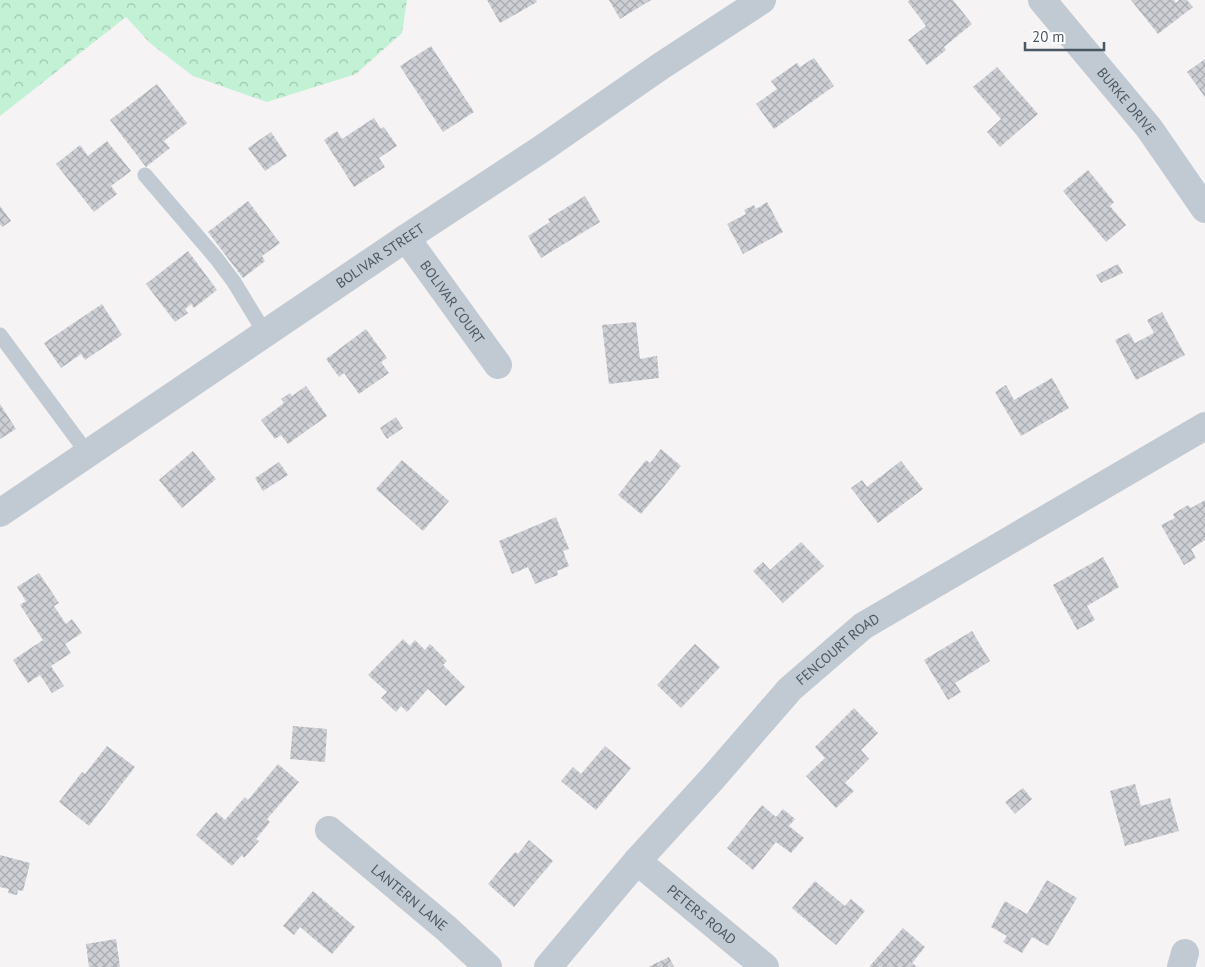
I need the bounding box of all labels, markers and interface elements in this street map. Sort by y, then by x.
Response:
scale bar [1025,20,1104,52]
text: 20 m [1032,27,1065,46]
street label: BURKE DRIVE [1093,64,1160,138]
street label: BOLIVAR STREET [332,219,428,292]
street label: BOLIVAR COURT [416,257,489,347]
street label: FENCOURT ROAD [792,609,883,689]
street label: LANTERN LANE [368,860,451,935]
street label: PETERS ROAD [663,881,740,948]

